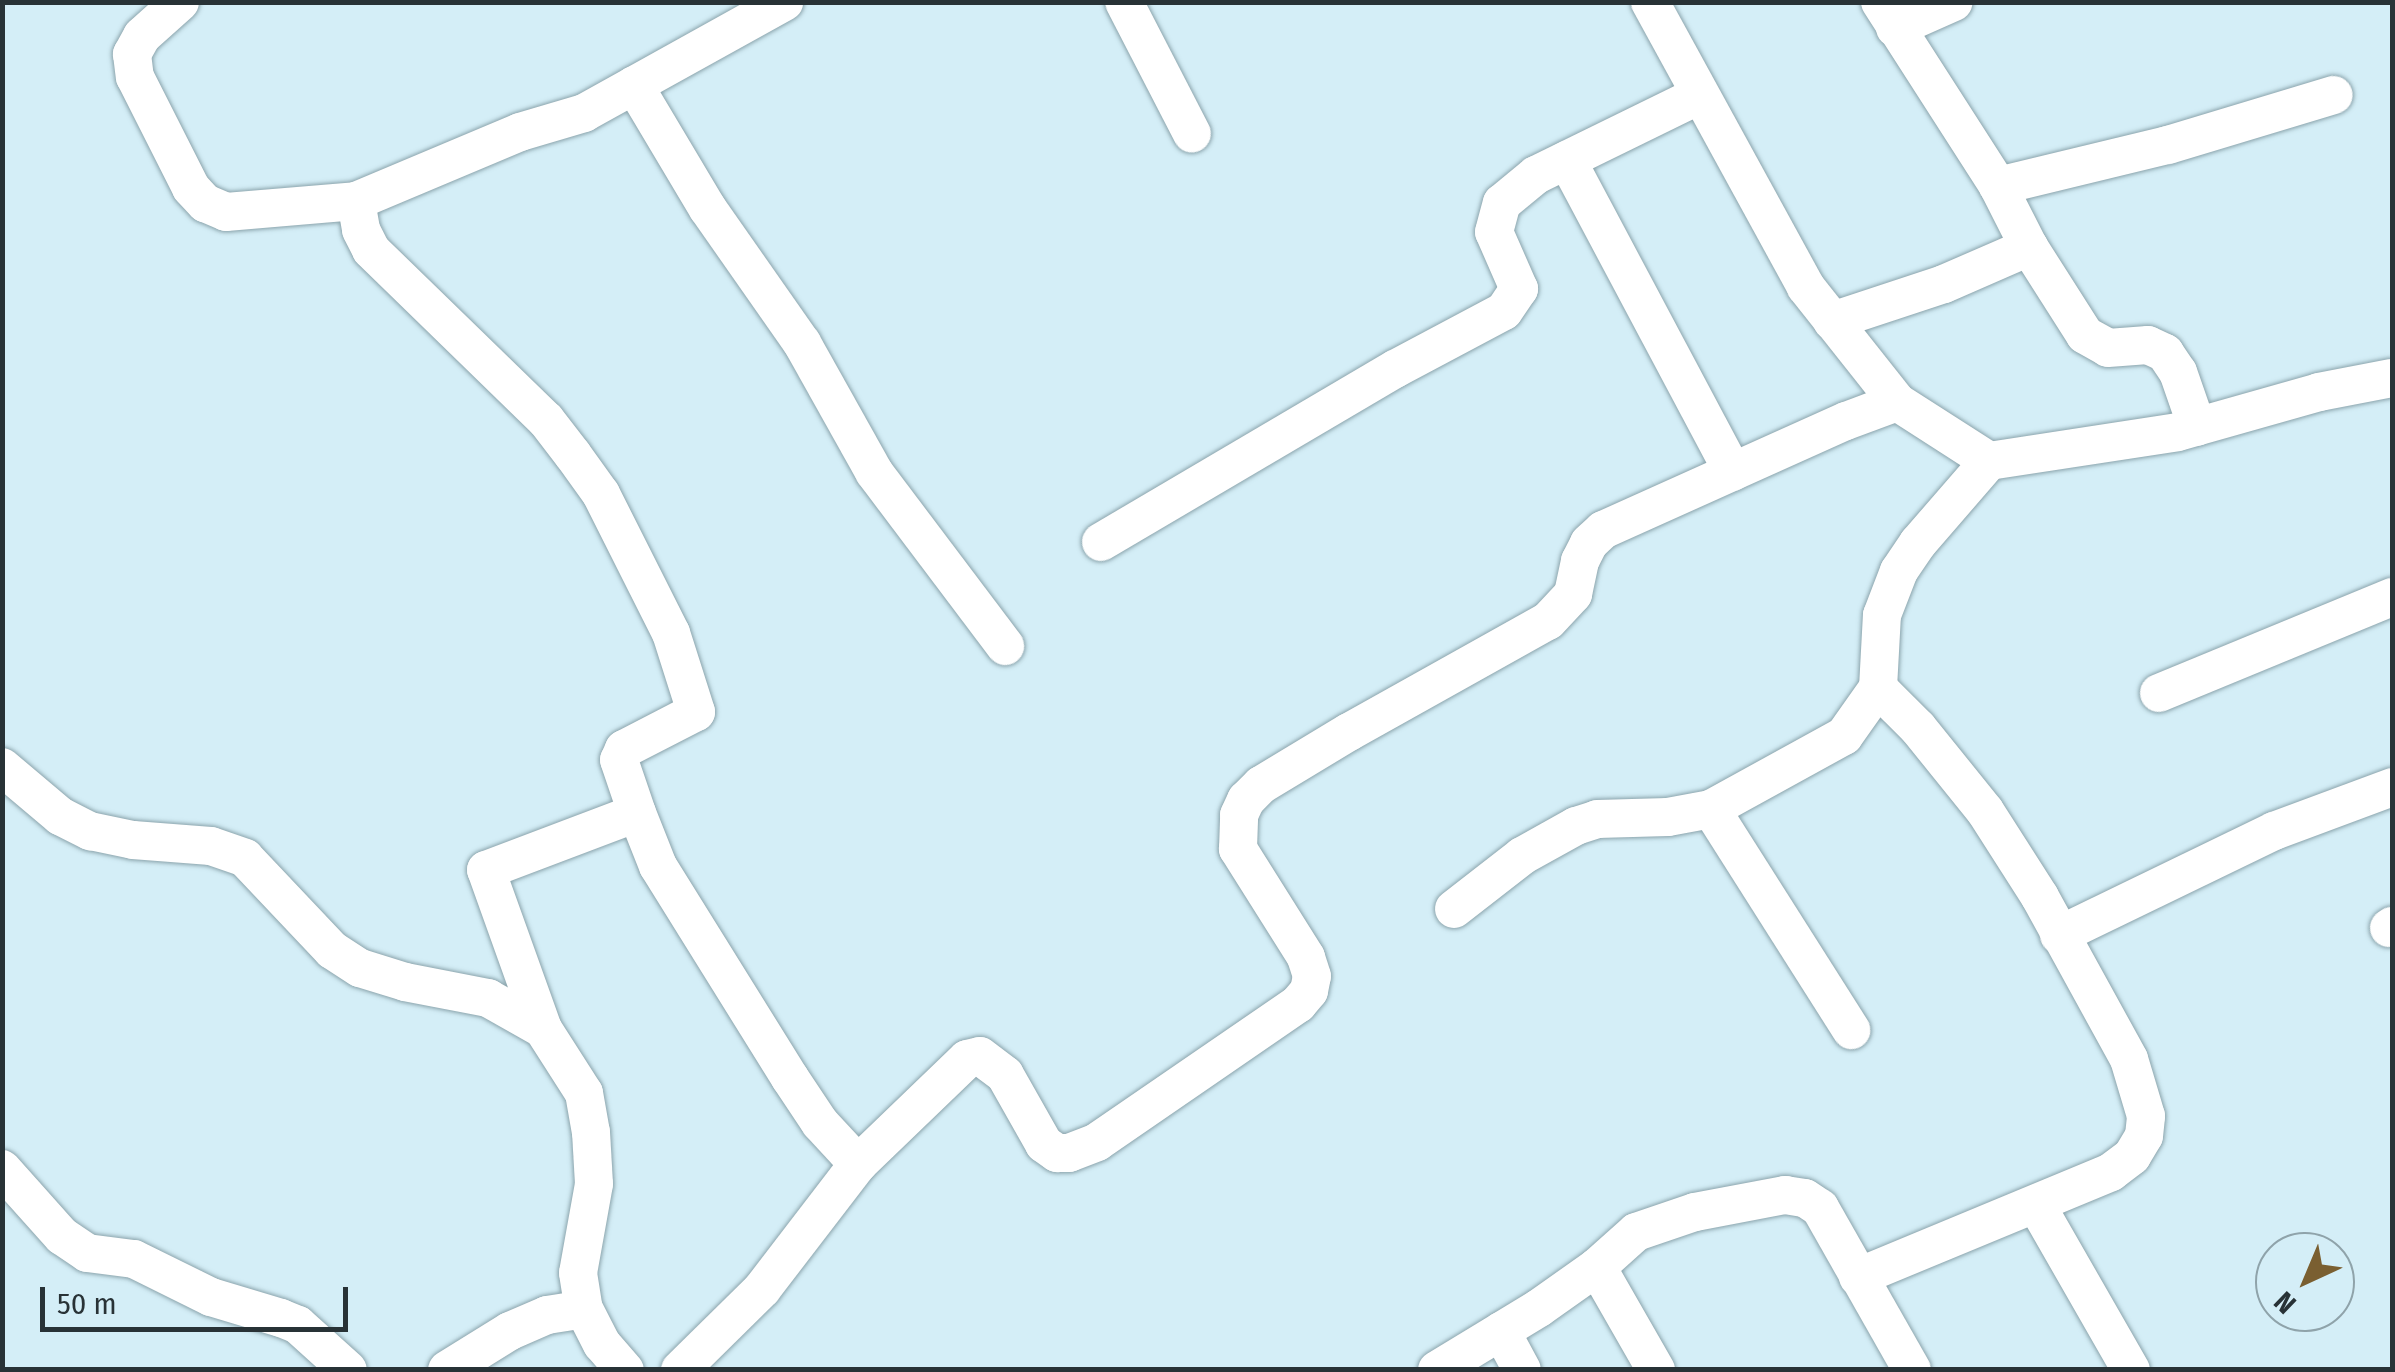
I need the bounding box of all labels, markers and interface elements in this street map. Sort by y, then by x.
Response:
north arrow [2255,1232,2355,1332]
scale bar [45,1267,352,1329]
text: N [2268,1285,2303,1320]
text: 50 m [57,1286,117,1322]

